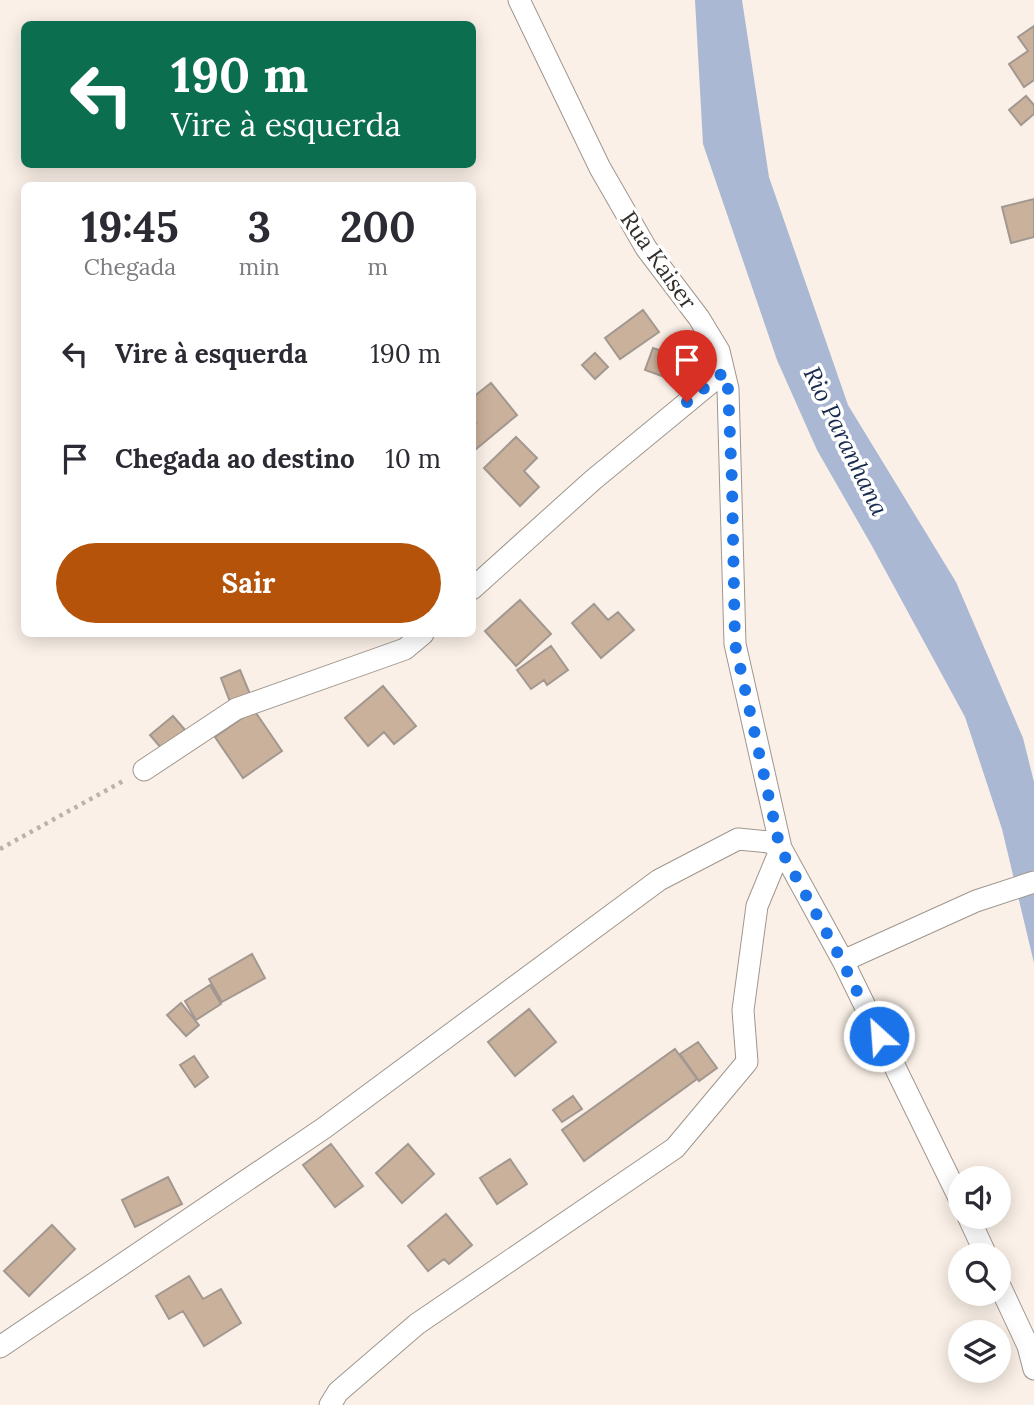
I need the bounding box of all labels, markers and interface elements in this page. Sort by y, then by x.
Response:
text: 190 m [171,43,308,105]
icon: left [56,49,147,140]
text: Vire à esquerda [171,104,401,145]
text: 19:45 [81,200,179,254]
text: 3 [248,200,271,254]
text: 200 [340,200,416,254]
street label: Rua Kaiser [615,205,703,315]
text: Chegada [84,252,176,281]
text: min [239,252,280,281]
text: m [368,252,388,281]
pin [657,330,717,402]
icon: left [56,335,94,373]
text: Vire à esquerda [115,337,308,370]
text: 190 m [370,337,441,370]
icon: arrive [668,341,706,379]
water label: Rio Paranhana [797,361,896,521]
icon: arrive [56,440,94,478]
text: Chegada ao destino [115,442,355,475]
text: 10 m [385,442,441,475]
button: Sair [56,543,441,623]
position arrow [842,999,916,1073]
map controls [948,1166,1011,1383]
button: sound [948,1166,1011,1229]
button: search [948,1243,1011,1306]
button: layers [948,1320,1011,1383]

